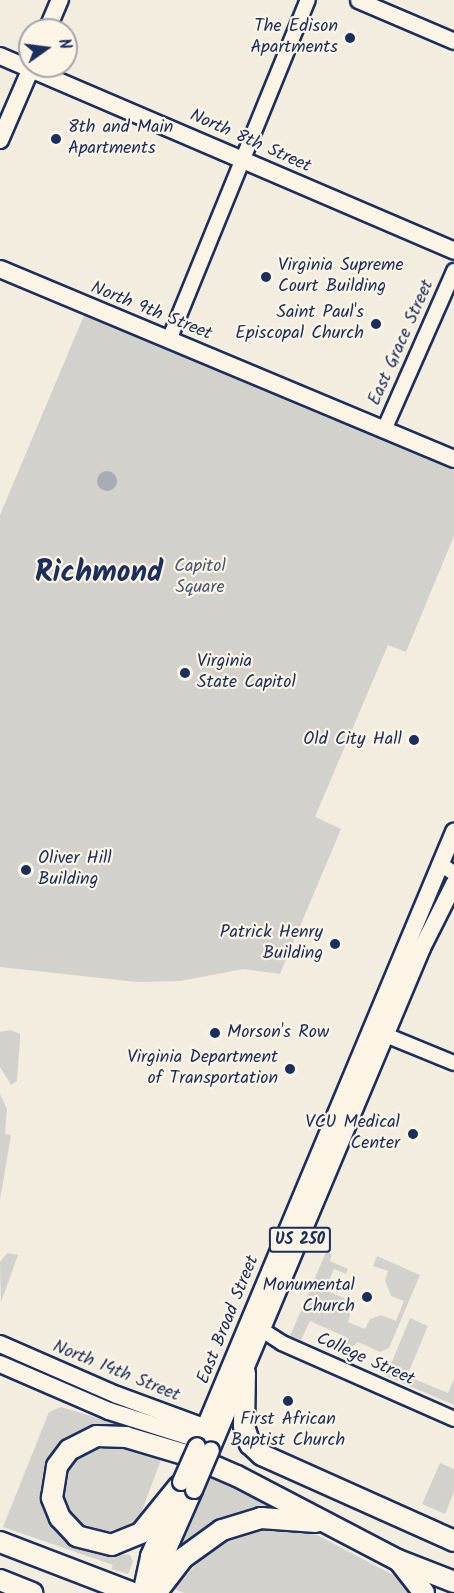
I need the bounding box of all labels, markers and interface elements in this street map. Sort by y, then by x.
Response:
place label: The Edison Apartments [250,17,338,60]
north arrow [18,18,78,78]
marker: The Edison Apartments [343,31,357,45]
text: N [51,36,77,52]
street label: North 8th Street [186,106,314,178]
place label: 8th and Main Apartments [68,118,173,160]
marker: 8th and Main Apartments [49,132,63,146]
place label: Virginia Supreme Court Building [278,256,403,298]
marker: Virginia Supreme Court Building [259,270,273,284]
street label: East Grace Street [365,277,439,409]
street label: North 9th Street [87,278,215,346]
place label: Saint Paul's Episcopal Church [235,303,364,346]
marker: Saint Paul's Episcopal Church [369,317,383,331]
district label: Richmond [35,555,163,591]
park label: Capitol Square [174,557,226,600]
place label: Virginia State Capitol [197,652,296,694]
marker: Virginia State Capitol [178,666,192,680]
place label: Old City Hall [303,729,402,751]
marker: Old City Hall [407,733,421,747]
place label: Oliver Hill Building [38,849,112,892]
marker: Oliver Hill Building [19,863,33,877]
place label: Patrick Henry Building [220,923,323,966]
marker: Patrick Henry Building [328,937,342,951]
place label: Morson's Row [227,1022,329,1044]
marker: Morson's Row [208,1026,222,1040]
place label: Virginia Department of Transportation [127,1048,278,1090]
marker: Virginia Department of Transportation [283,1062,297,1076]
place label: VCU Medical Center [305,1113,400,1156]
marker: VCU Medical Center [404,1125,422,1143]
road number: US 250 [268,1227,332,1253]
street label: East Broad Street [193,1253,265,1387]
place label: Monumental Church [263,1276,355,1318]
marker: Monumental Church [360,1290,374,1304]
street label: College Street [312,1329,418,1391]
street label: North 14th Street [49,1337,183,1407]
marker: First African Baptist Church [281,1394,295,1408]
place label: First African Baptist Church [231,1410,345,1452]

